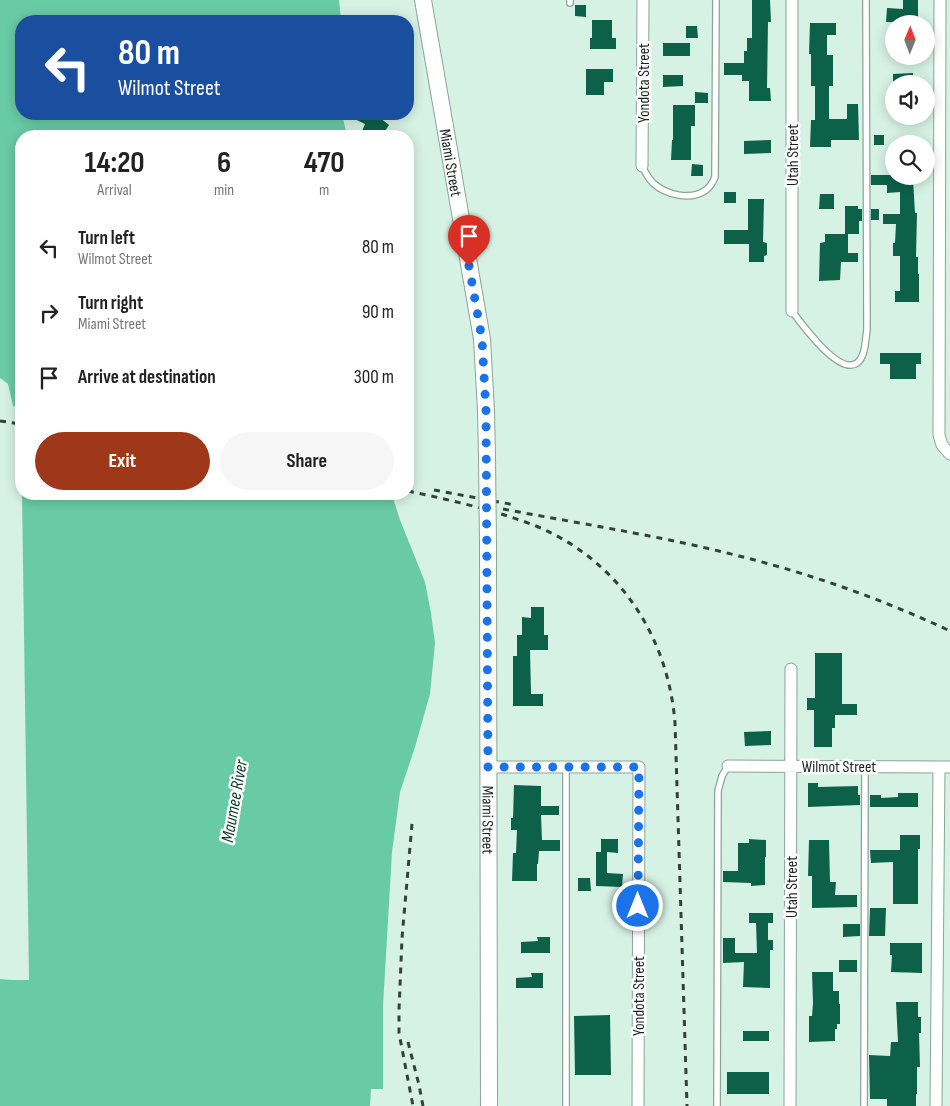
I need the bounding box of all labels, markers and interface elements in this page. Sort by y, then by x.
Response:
north arrow [885,15,935,65]
map controls [885,15,935,185]
text: 80 m [118,32,180,75]
icon: left [35,35,100,100]
street label: Yondota Street [635,43,654,123]
text: Wilmot Street [118,75,220,102]
button: sound [885,75,935,125]
street label: Utah Street [784,124,803,186]
street label: Miami Street [435,128,465,198]
button: search [885,135,935,185]
text: 14:20 [85,145,145,181]
text: 6 [217,145,231,181]
text: 470 [304,145,345,181]
text: Arrival [97,181,132,200]
text: min [214,181,234,200]
text: m [319,181,329,200]
pin [448,215,490,266]
icon: arrive [455,222,483,250]
text: Turn left [78,227,135,250]
icon: left [35,234,63,262]
text: 80 m [362,236,394,259]
text: Wilmot Street [78,250,152,269]
text: Turn right [78,292,143,315]
icon: right [35,299,63,327]
text: 90 m [362,301,394,324]
text: Miami Street [78,315,146,334]
icon: arrive [35,364,63,392]
text: Arrive at destination [78,366,216,389]
text: 300 m [354,366,394,389]
button: Exit [35,432,210,490]
button: Share [220,432,394,490]
water label: Maumee River [217,757,252,844]
street label: Wilmot Street [802,758,876,777]
street label: Miami Street [477,786,497,854]
street label: Utah Street [783,856,802,918]
position arrow [611,879,663,931]
street label: Yondota Street [630,956,649,1036]

